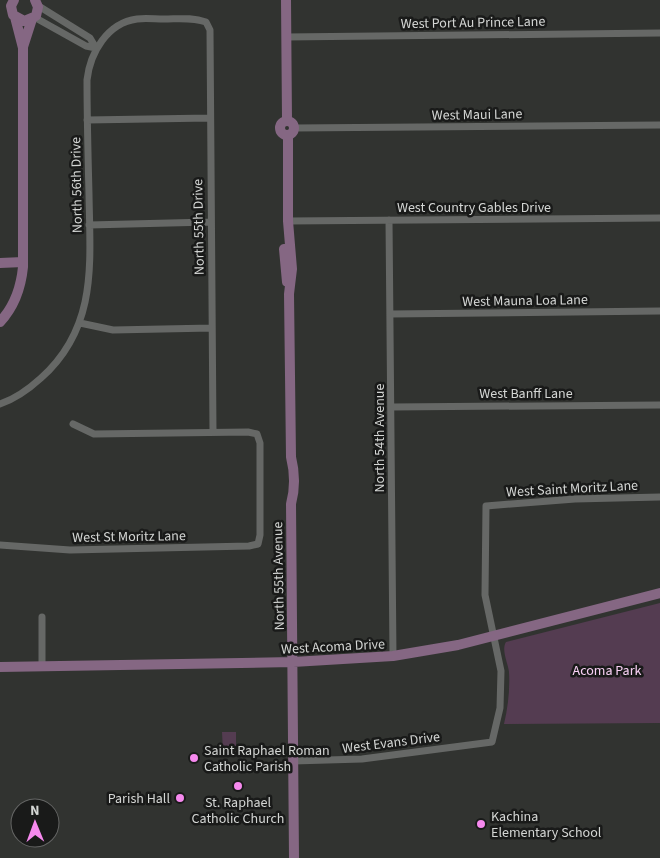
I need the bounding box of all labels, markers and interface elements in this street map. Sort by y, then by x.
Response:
street label: West Port Au Prince Lane [400,12,546,34]
street label: West Maui Lane [432,104,523,126]
street label: North 56th Drive [66,137,88,233]
street label: North 55th Drive [188,179,210,275]
street label: West Country Gables Drive [397,198,551,218]
street label: West Mauna Loa Lane [462,290,588,312]
street label: North 54th Avenue [370,384,390,492]
street label: West Banff Lane [479,384,573,404]
street label: West Saint Moritz Lane [505,476,639,502]
street label: North 55th Avenue [268,521,290,631]
street label: West St Moritz Lane [72,526,186,548]
street label: West Acoma Drive [281,634,386,660]
park label: Acoma Park [573,661,642,681]
street label: West Evans Drive [341,727,441,759]
place label: Saint Raphael Roman Catholic Parish [204,741,330,777]
marker: Saint Raphael Roman Catholic Parish [188,752,200,764]
marker: St. Raphael Catholic Church [232,780,244,792]
place label: Parish Hall [108,789,170,809]
marker: Parish Hall [174,792,186,804]
place label: St. Raphael Catholic Church [192,793,284,829]
north arrow [10,798,60,848]
text: N [30,801,40,821]
place label: Kachina Elementary School [491,807,602,843]
marker: Kachina Elementary School [475,818,487,830]

